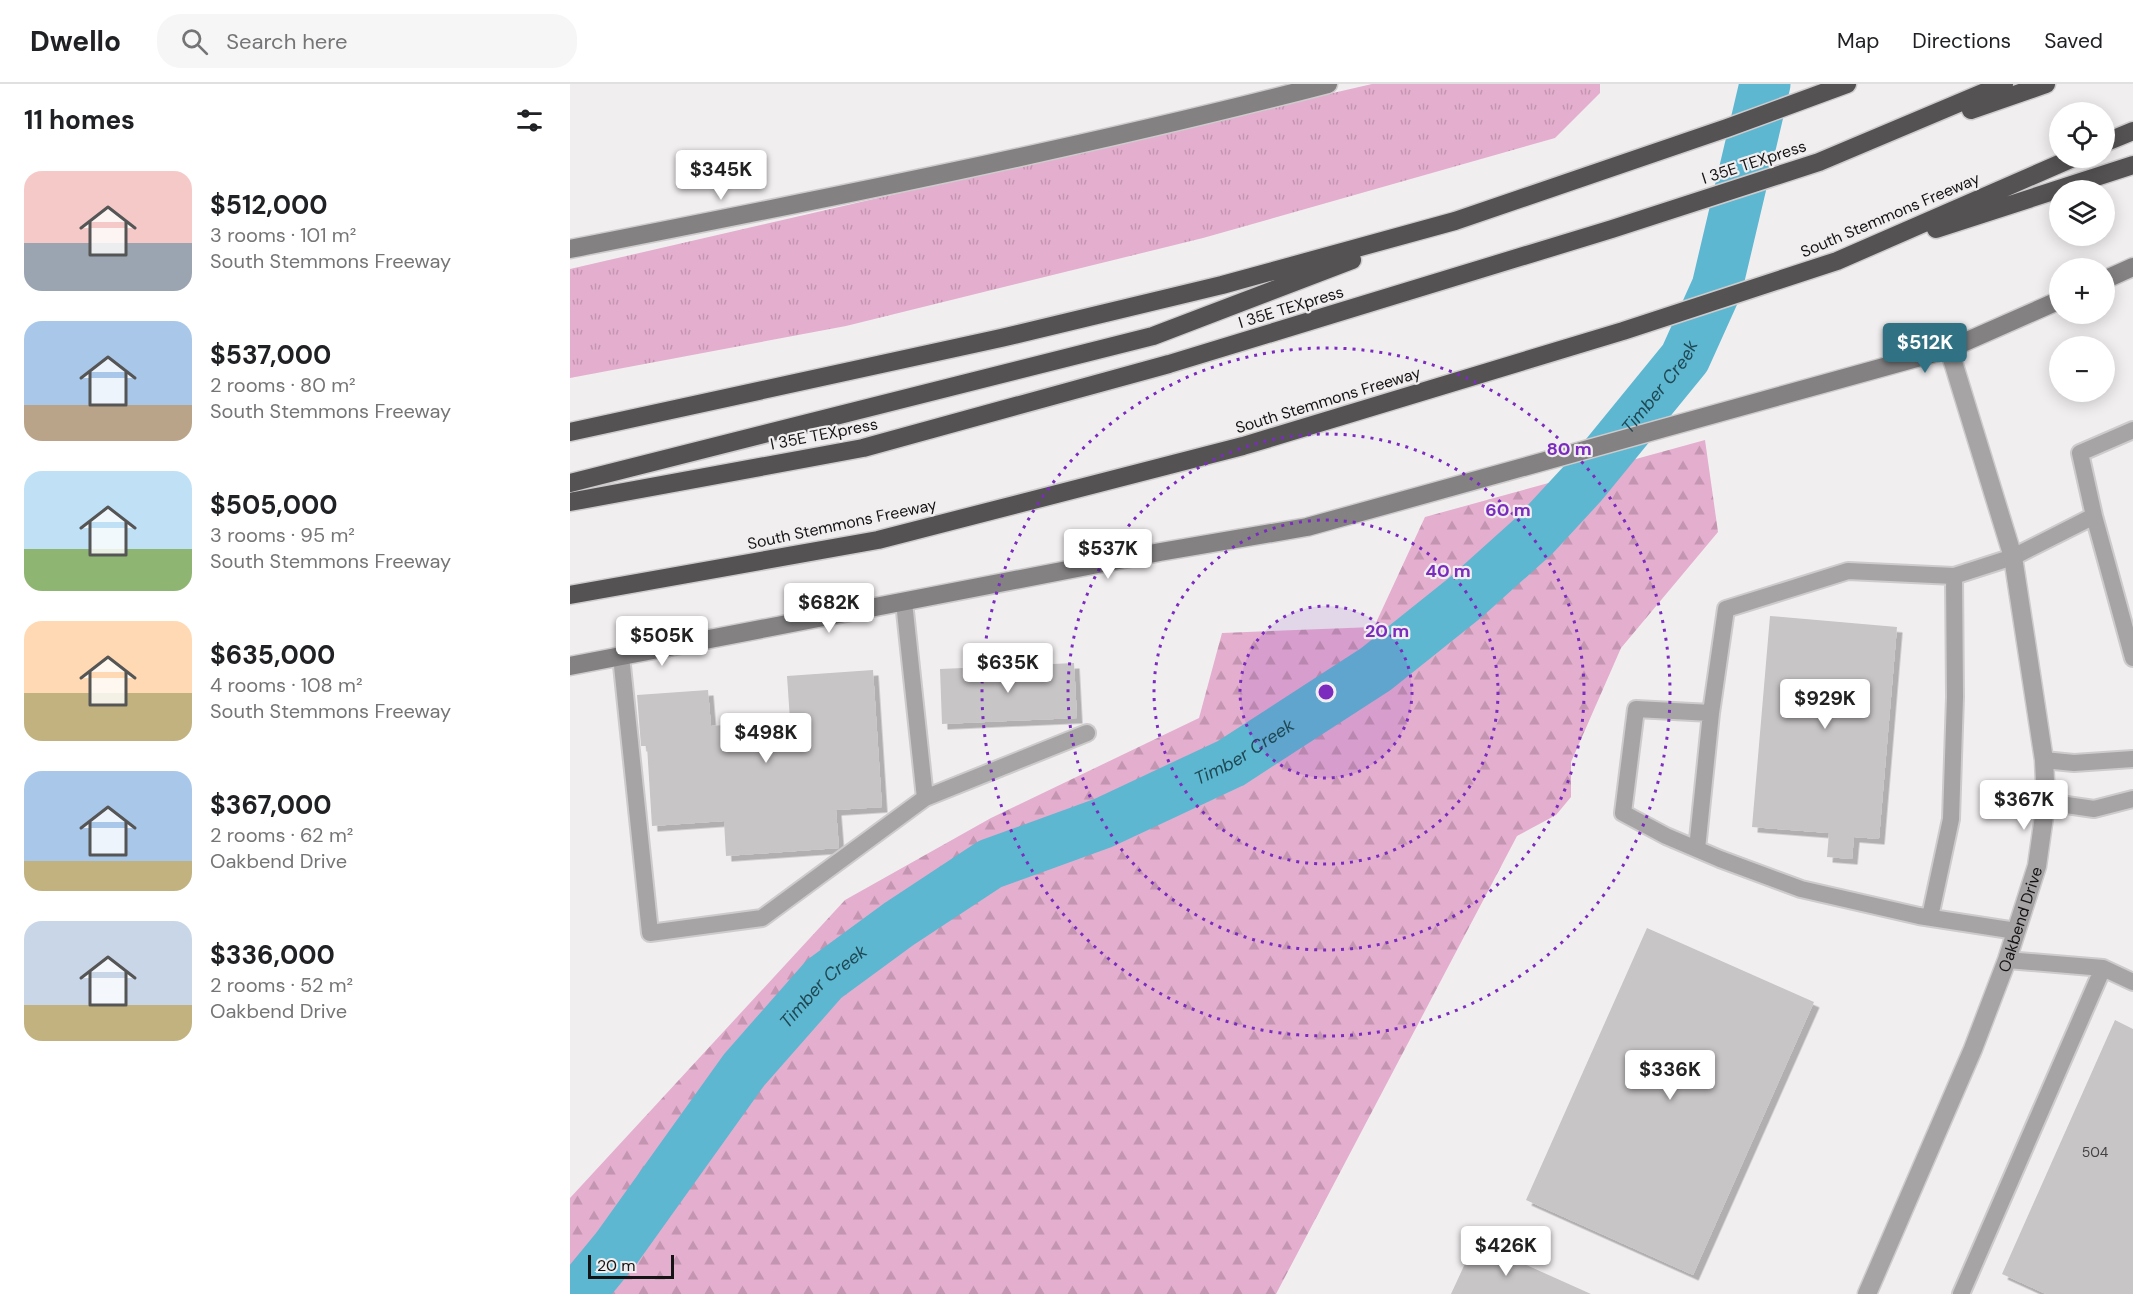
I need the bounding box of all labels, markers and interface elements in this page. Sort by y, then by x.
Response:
search box [157,14,577,68]
text: Dwello [30,23,121,60]
icon: search [178,25,211,58]
text: Search here [226,27,348,56]
text: Map [1837,27,1879,55]
text: Directions [1912,27,2011,55]
text: Saved [2044,27,2103,55]
map controls [2049,102,2115,402]
button: locate [2049,102,2115,168]
text: 11 homes [24,103,135,137]
icon: filters [513,104,546,137]
street label: I 35E TEXpress [1699,135,1809,189]
pin: $345K [679,150,763,201]
text: $345K [690,156,752,182]
street label: South Stemmons Freeway [1797,168,1983,262]
button: layers [2049,180,2115,246]
text: $512,000 [210,188,328,222]
icon: home [72,195,144,267]
text: 3 rooms · 101 m² [210,222,356,248]
text: South Stemmons Freeway [210,248,451,274]
button: + [2049,258,2115,324]
street label: I 35E TEXpress [1236,281,1346,333]
pin: $512K [1883,323,1967,374]
text: $512K [1897,329,1953,355]
water label: Timber Creek [1616,336,1704,439]
button: − [2049,336,2115,402]
text: $537,000 [210,338,331,372]
icon: home [72,345,144,417]
street label: South Stemmons Freeway [1233,362,1423,438]
text: 2 rooms · 80 m² [210,372,356,398]
text: South Stemmons Freeway [210,398,451,424]
street label: I 35E TEXpress [769,413,879,455]
text: 80 m [1546,437,1592,461]
text: $505,000 [210,488,338,522]
street label: South Stemmons Freeway [745,494,939,554]
icon: home [72,495,144,567]
text: 60 m [1485,498,1531,522]
text: 3 rooms · 95 m² [210,522,355,548]
pin: $537K [1066,529,1150,580]
text: $537K [1078,535,1138,561]
text: South Stemmons Freeway [210,548,451,574]
text: 40 m [1425,559,1471,583]
pin: $682K [787,583,871,634]
text: $682K [798,589,860,615]
pin: $505K [620,616,704,667]
text: 20 m [1365,619,1409,643]
text: $505K [630,622,694,648]
text: $635,000 [210,638,335,672]
pin: $635K [966,643,1050,694]
icon: home [72,645,144,717]
text: $635K [977,649,1039,675]
text: 4 rooms · 108 m² [210,672,362,698]
pin: $929K [1783,679,1867,730]
centre of rings [1316,682,1336,702]
text: $929K [1794,685,1856,711]
text: South Stemmons Freeway [210,698,451,724]
pin: $498K [724,713,808,764]
water label: Timber Creek [1190,713,1300,791]
text: $498K [734,719,798,745]
pin: $367K [1982,780,2066,831]
text: $367K [1994,786,2054,812]
text: $367,000 [210,788,332,822]
icon: home [72,795,144,867]
text: 2 rooms · 62 m² [210,822,353,848]
text: Oakbend Drive [210,848,347,874]
street label: Oakbend Drive [1993,864,2047,975]
text: $336,000 [210,938,335,972]
water label: Timber Creek [774,939,873,1033]
icon: home [72,945,144,1017]
text: 2 rooms · 52 m² [210,972,353,998]
text: Oakbend Drive [210,998,347,1024]
pin: $336K [1628,1050,1712,1101]
text: $336K [1639,1056,1701,1082]
house number: 504 [2082,1143,2109,1161]
pin: $426K [1464,1226,1548,1277]
text: $426K [1475,1232,1537,1258]
scale bar [588,1252,674,1280]
text: 20 m [597,1255,636,1276]

